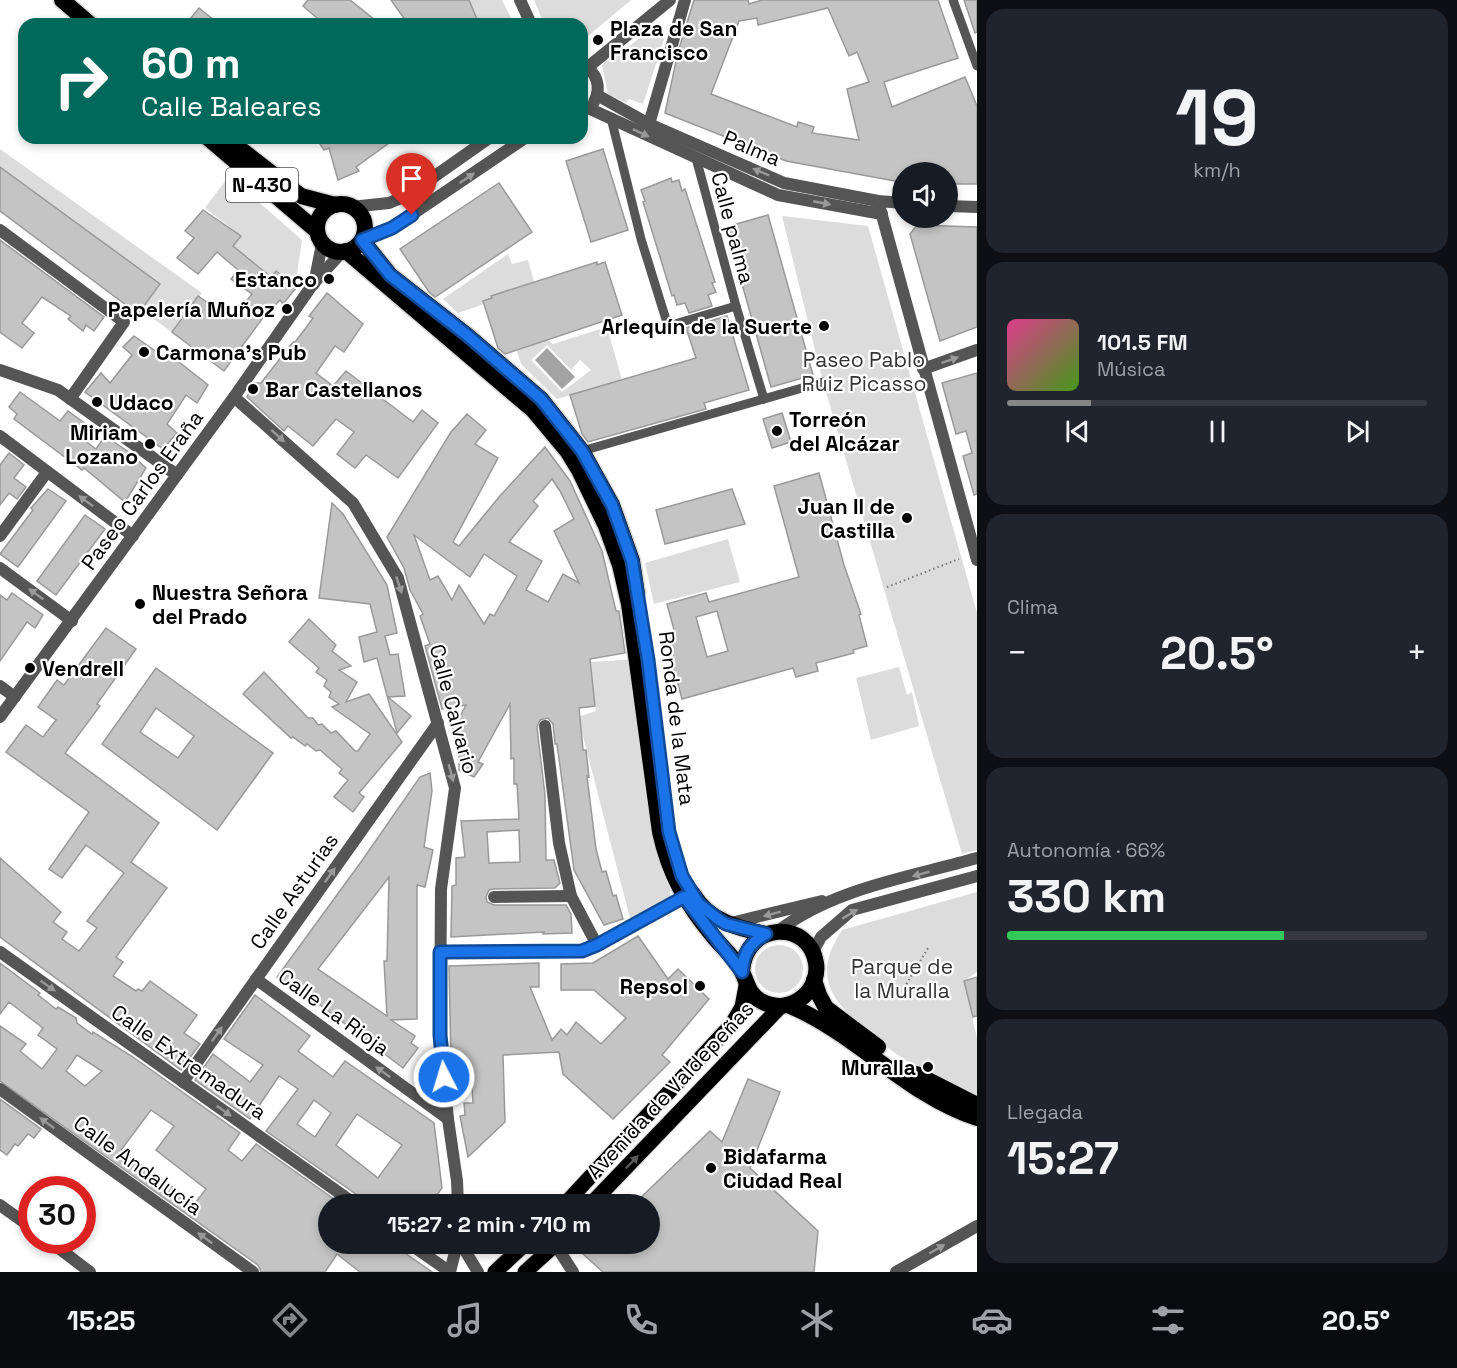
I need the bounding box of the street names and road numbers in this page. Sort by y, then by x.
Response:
street label: Palma [719,124,785,172]
road number: N-430 [226,168,298,202]
street label: Calle palma [705,169,761,287]
street label: Paseo Carlos Eraña [75,405,209,575]
street label: Ronda de la Mata [653,629,701,807]
street label: Calle Calvario [424,641,484,777]
street label: Calle Asturias [244,828,344,954]
street label: Calle La Rioja [273,963,395,1061]
street label: Avenida de Valdepeñas [580,995,760,1185]
street label: Calle Extremadura [106,998,272,1126]
street label: Calle Andalucía [68,1109,208,1221]

